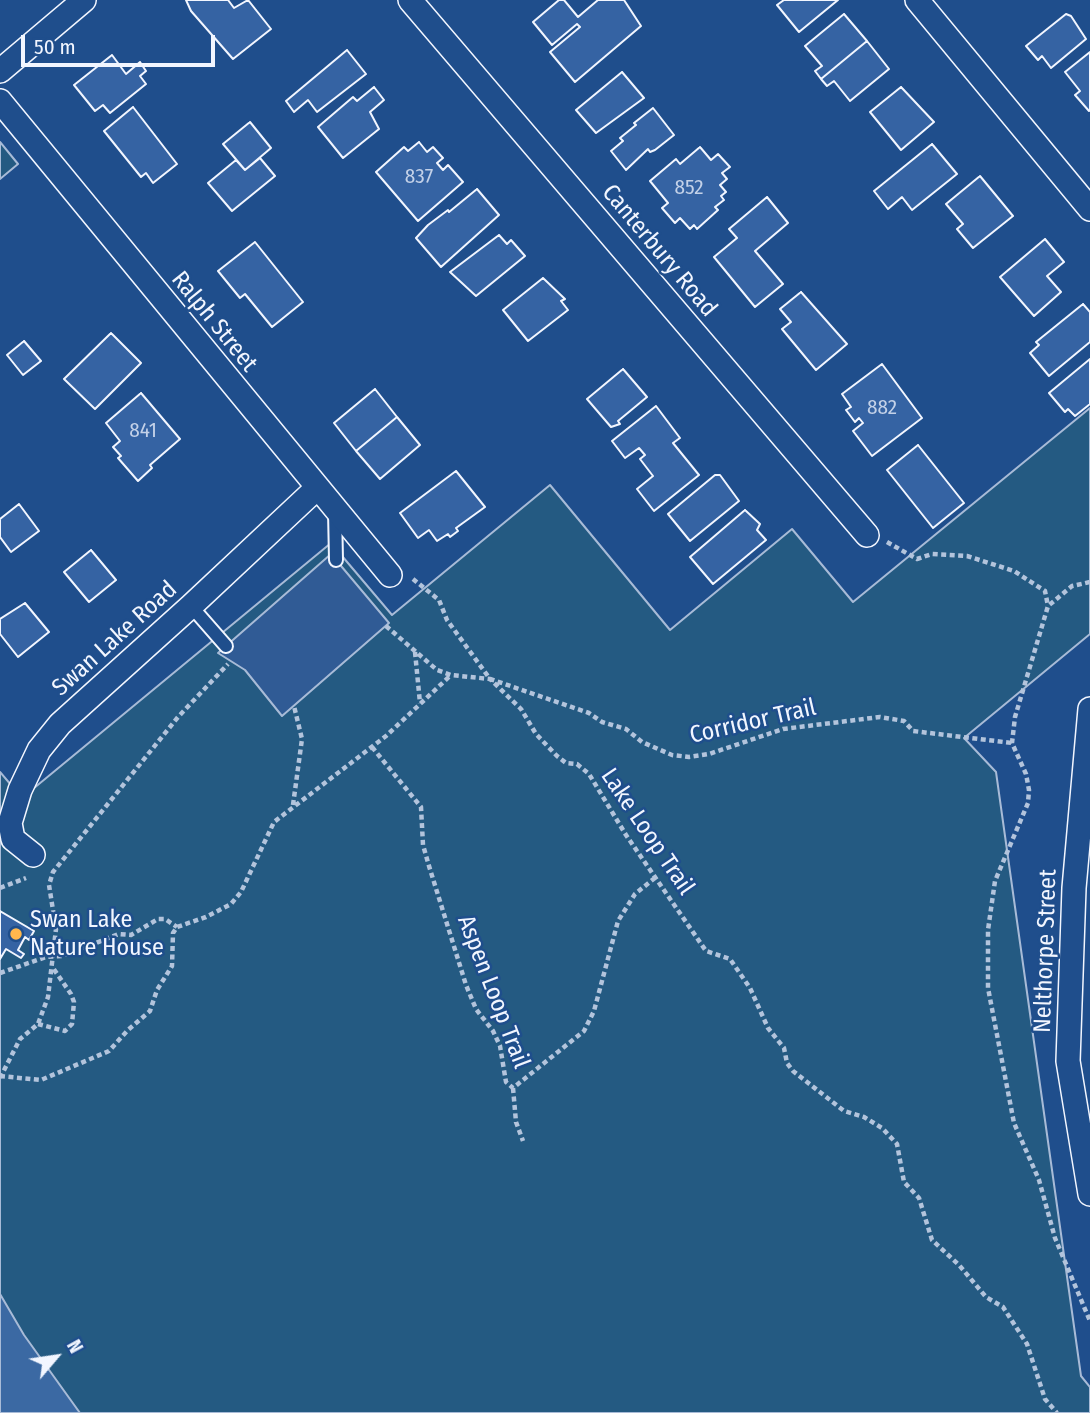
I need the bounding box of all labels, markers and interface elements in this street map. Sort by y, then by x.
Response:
scale bar [24,21,219,65]
text: 50 m [34,34,76,60]
house number: 837 [405,164,433,190]
house number: 852 [674,175,704,201]
street label: Canterbury Road [595,179,723,323]
street label: Ralph Street [165,266,263,378]
house number: 882 [867,395,897,421]
house number: 841 [129,418,157,444]
street label: Swan Lake Road [47,576,183,702]
street label: Corridor Trail [687,693,819,751]
street label: Lake Loop Trail [594,763,700,901]
street label: Nelthorpe Street [1029,869,1063,1033]
place label: Swan Lake Nature House [30,906,164,962]
street label: Aspen Loop Trail [451,911,535,1073]
marker: Swan Lake Nature House [8,926,24,942]
north arrow [21,1322,91,1392]
text: N [62,1336,88,1357]

